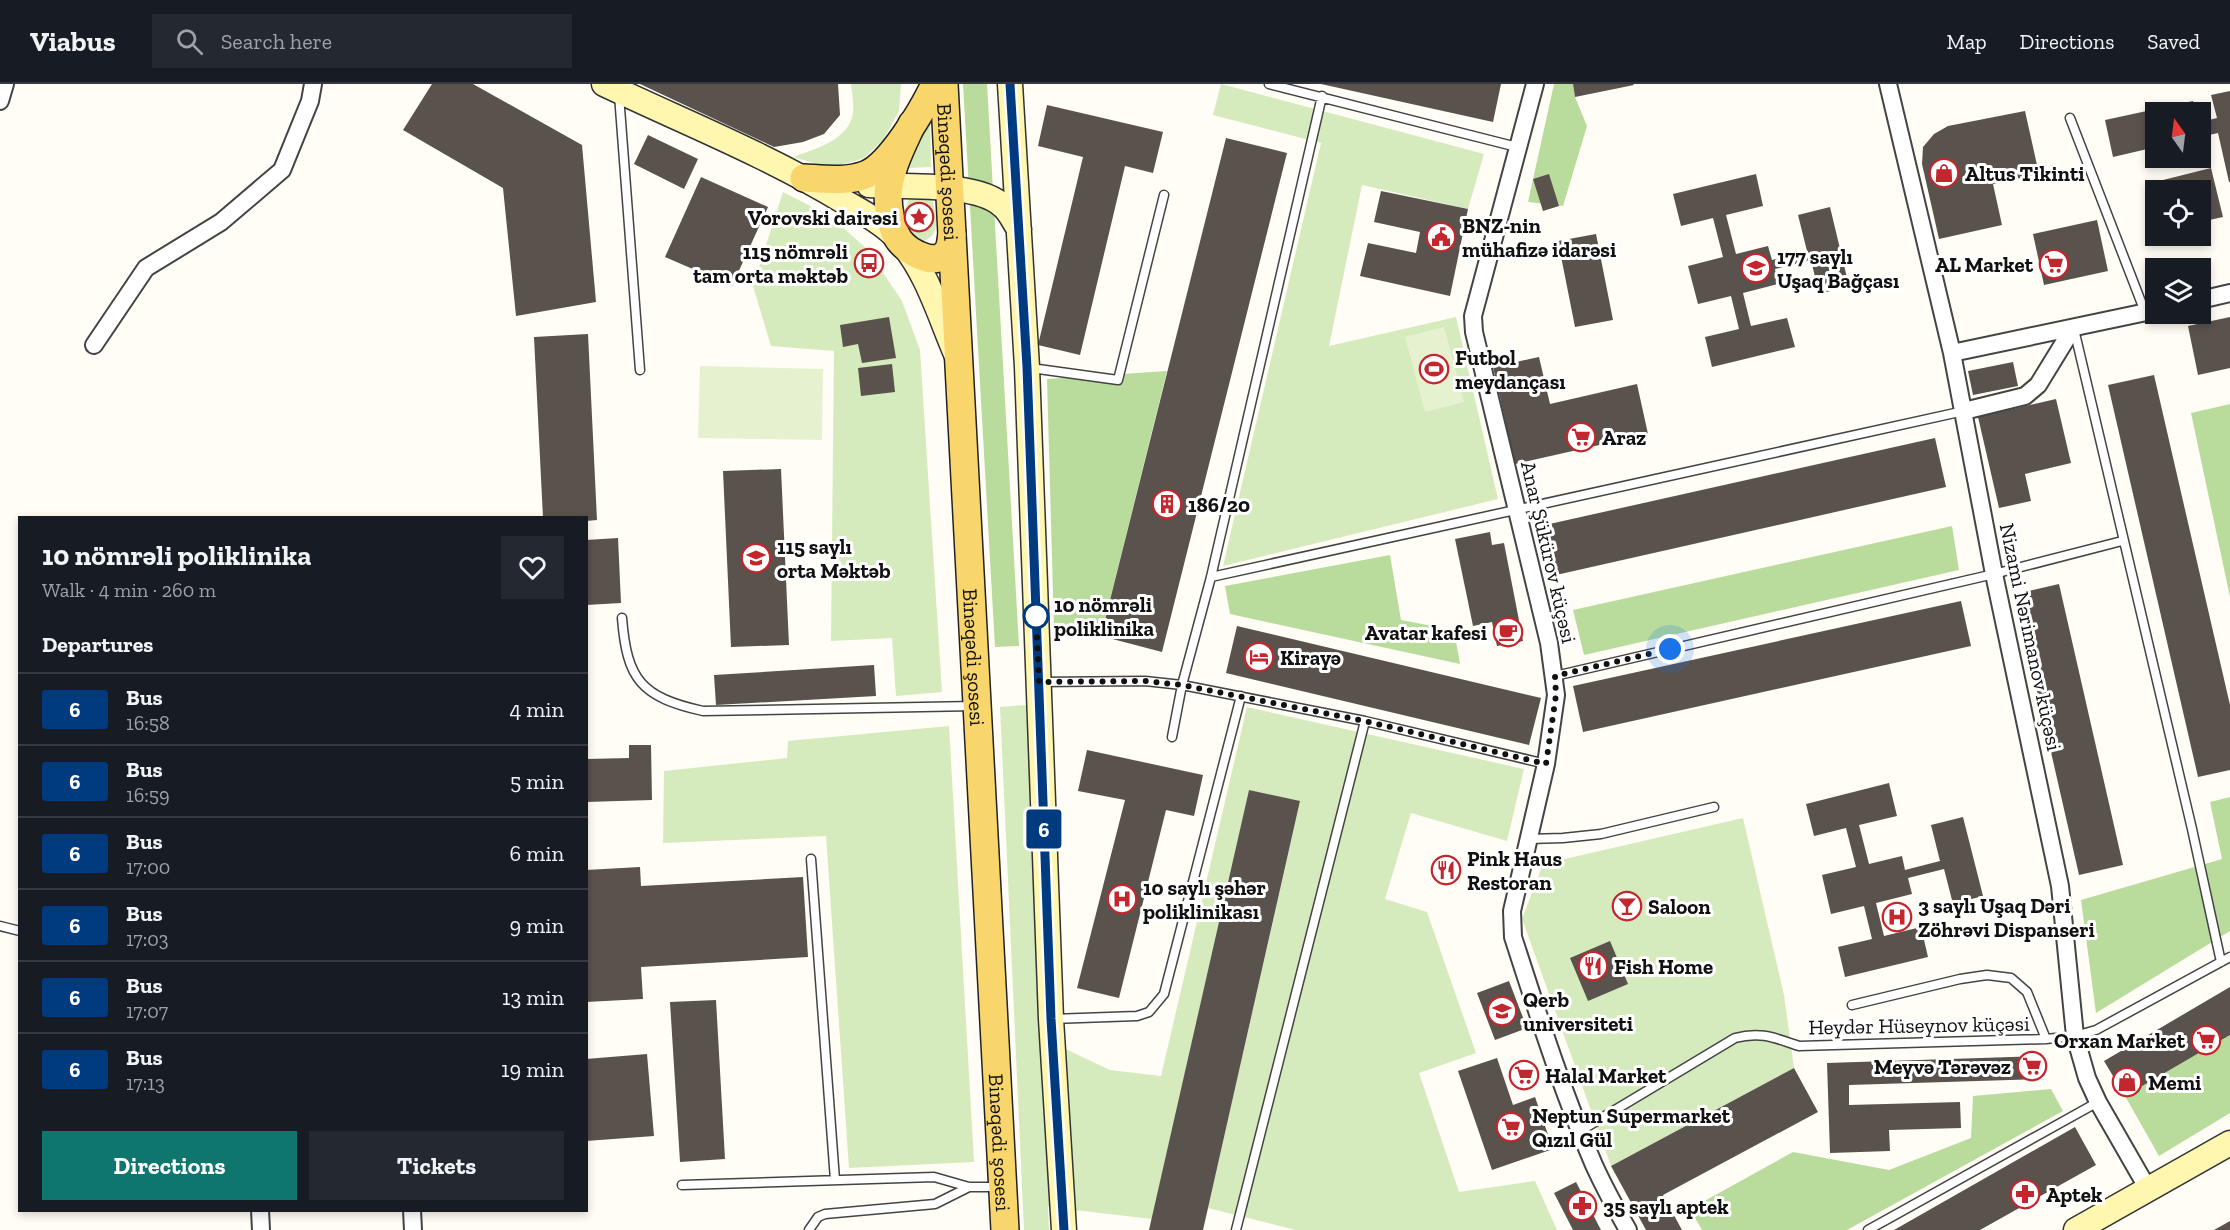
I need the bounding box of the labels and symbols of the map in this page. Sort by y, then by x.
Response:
street label: Binəqədi şosesi [933,102,965,242]
north arrow [2145,102,2211,168]
shop icon: Altus Tikinti [1928,157,1960,189]
place label: Altus Tikinti [1965,161,2085,186]
place icon: Vorovski dairəsi [903,201,935,233]
place label: Vorovski dairəsi [748,205,898,230]
place label: BNZ-nin mühafizə idarəsi [1462,213,1616,262]
public building icon: BNZ-nin mühafizə idarəsi [1425,221,1457,253]
place label: 115 nömrəli tam orta məktəb [693,239,848,288]
place label: 177 saylı Uşaq Bağçası [1777,244,1899,293]
bus stop icon: 115 nömrəli tam orta məktəb [853,247,885,279]
supermarket icon: AL Market [2038,248,2070,280]
school or university icon: 177 saylı Uşaq Bağçası [1740,252,1772,284]
place label: AL Market [1935,252,2034,277]
place label: Futbol meydançası [1455,345,1566,394]
sports icon: Futbol meydançası [1418,353,1450,385]
supermarket icon: Araz [1565,421,1597,453]
place label: Araz [1602,425,1646,450]
street label: Anar Şükürov küçəsi [1516,458,1582,646]
building icon: 186/20 [1151,488,1183,520]
place label: 186/20 [1188,492,1250,517]
street label: Nizami Nərimanov küçəsi [1995,521,2067,753]
place label: 115 saylı orta Məktəb [777,534,891,583]
school or university icon: 115 saylı orta Məktəb [740,542,772,574]
street label: Binəqədi şosesi [958,588,991,727]
place label: 10 nömrəli poliklinika [1054,592,1154,641]
marker: 10 nömrəli poliklinika [1023,603,1049,629]
cafe icon: Avatar kafesi [1492,616,1524,648]
place label: Avatar kafesi [1365,620,1487,645]
your location [1655,634,1685,664]
hotel icon: Kirayə [1243,641,1275,673]
place label: Kirayə [1280,645,1341,670]
line badge: 6 [1024,810,1064,848]
place label: Pink Haus Restoran [1467,846,1563,895]
restaurant icon: Pink Haus Restoran [1430,854,1462,886]
place label: 10 saylı şəhər poliklinikası [1143,875,1266,924]
hospital icon: 10 saylı şəhər poliklinikası [1106,883,1138,915]
bar icon: Saloon [1611,890,1643,922]
place label: 3 saylı Uşaq Dəri Zöhrəvi Dispanseri [1918,893,2095,942]
place label: Saloon [1648,894,1711,919]
hospital icon: 3 saylı Uşaq Dəri Zöhrəvi Dispanseri [1881,901,1913,933]
restaurant icon: Fish Home [1577,950,1609,982]
place label: Fish Home [1614,954,1713,979]
place label: Qerb universiteti [1523,987,1633,1036]
school or university icon: Qerb universiteti [1486,995,1518,1027]
street label: Heydər Hüseynov küçəsi [1808,1011,2030,1039]
supermarket icon: Orxan Market [2190,1024,2222,1056]
place label: Orxan Market [2054,1028,2186,1053]
supermarket icon: Meyvə Tərəvəz [2016,1050,2048,1082]
place label: Meyvə Tərəvəz [1874,1054,2011,1079]
supermarket icon: Halal Market [1508,1059,1540,1091]
place label: Halal Market [1545,1063,1667,1088]
shop icon: Memi [2111,1066,2143,1098]
place label: Memi [2148,1070,2201,1095]
street label: Binəqədi şosesi [984,1073,1016,1212]
place label: Neptun Supermarket Qızıl Gül [1532,1103,1731,1152]
supermarket icon: Neptun Supermarket Qızıl Gül [1495,1111,1527,1143]
pharmacy icon: Aptek [2009,1178,2041,1210]
place label: Aptek [2046,1182,2103,1207]
pharmacy icon: 35 saylı aptek [1566,1190,1598,1222]
place label: 35 saylı aptek [1603,1194,1729,1219]

